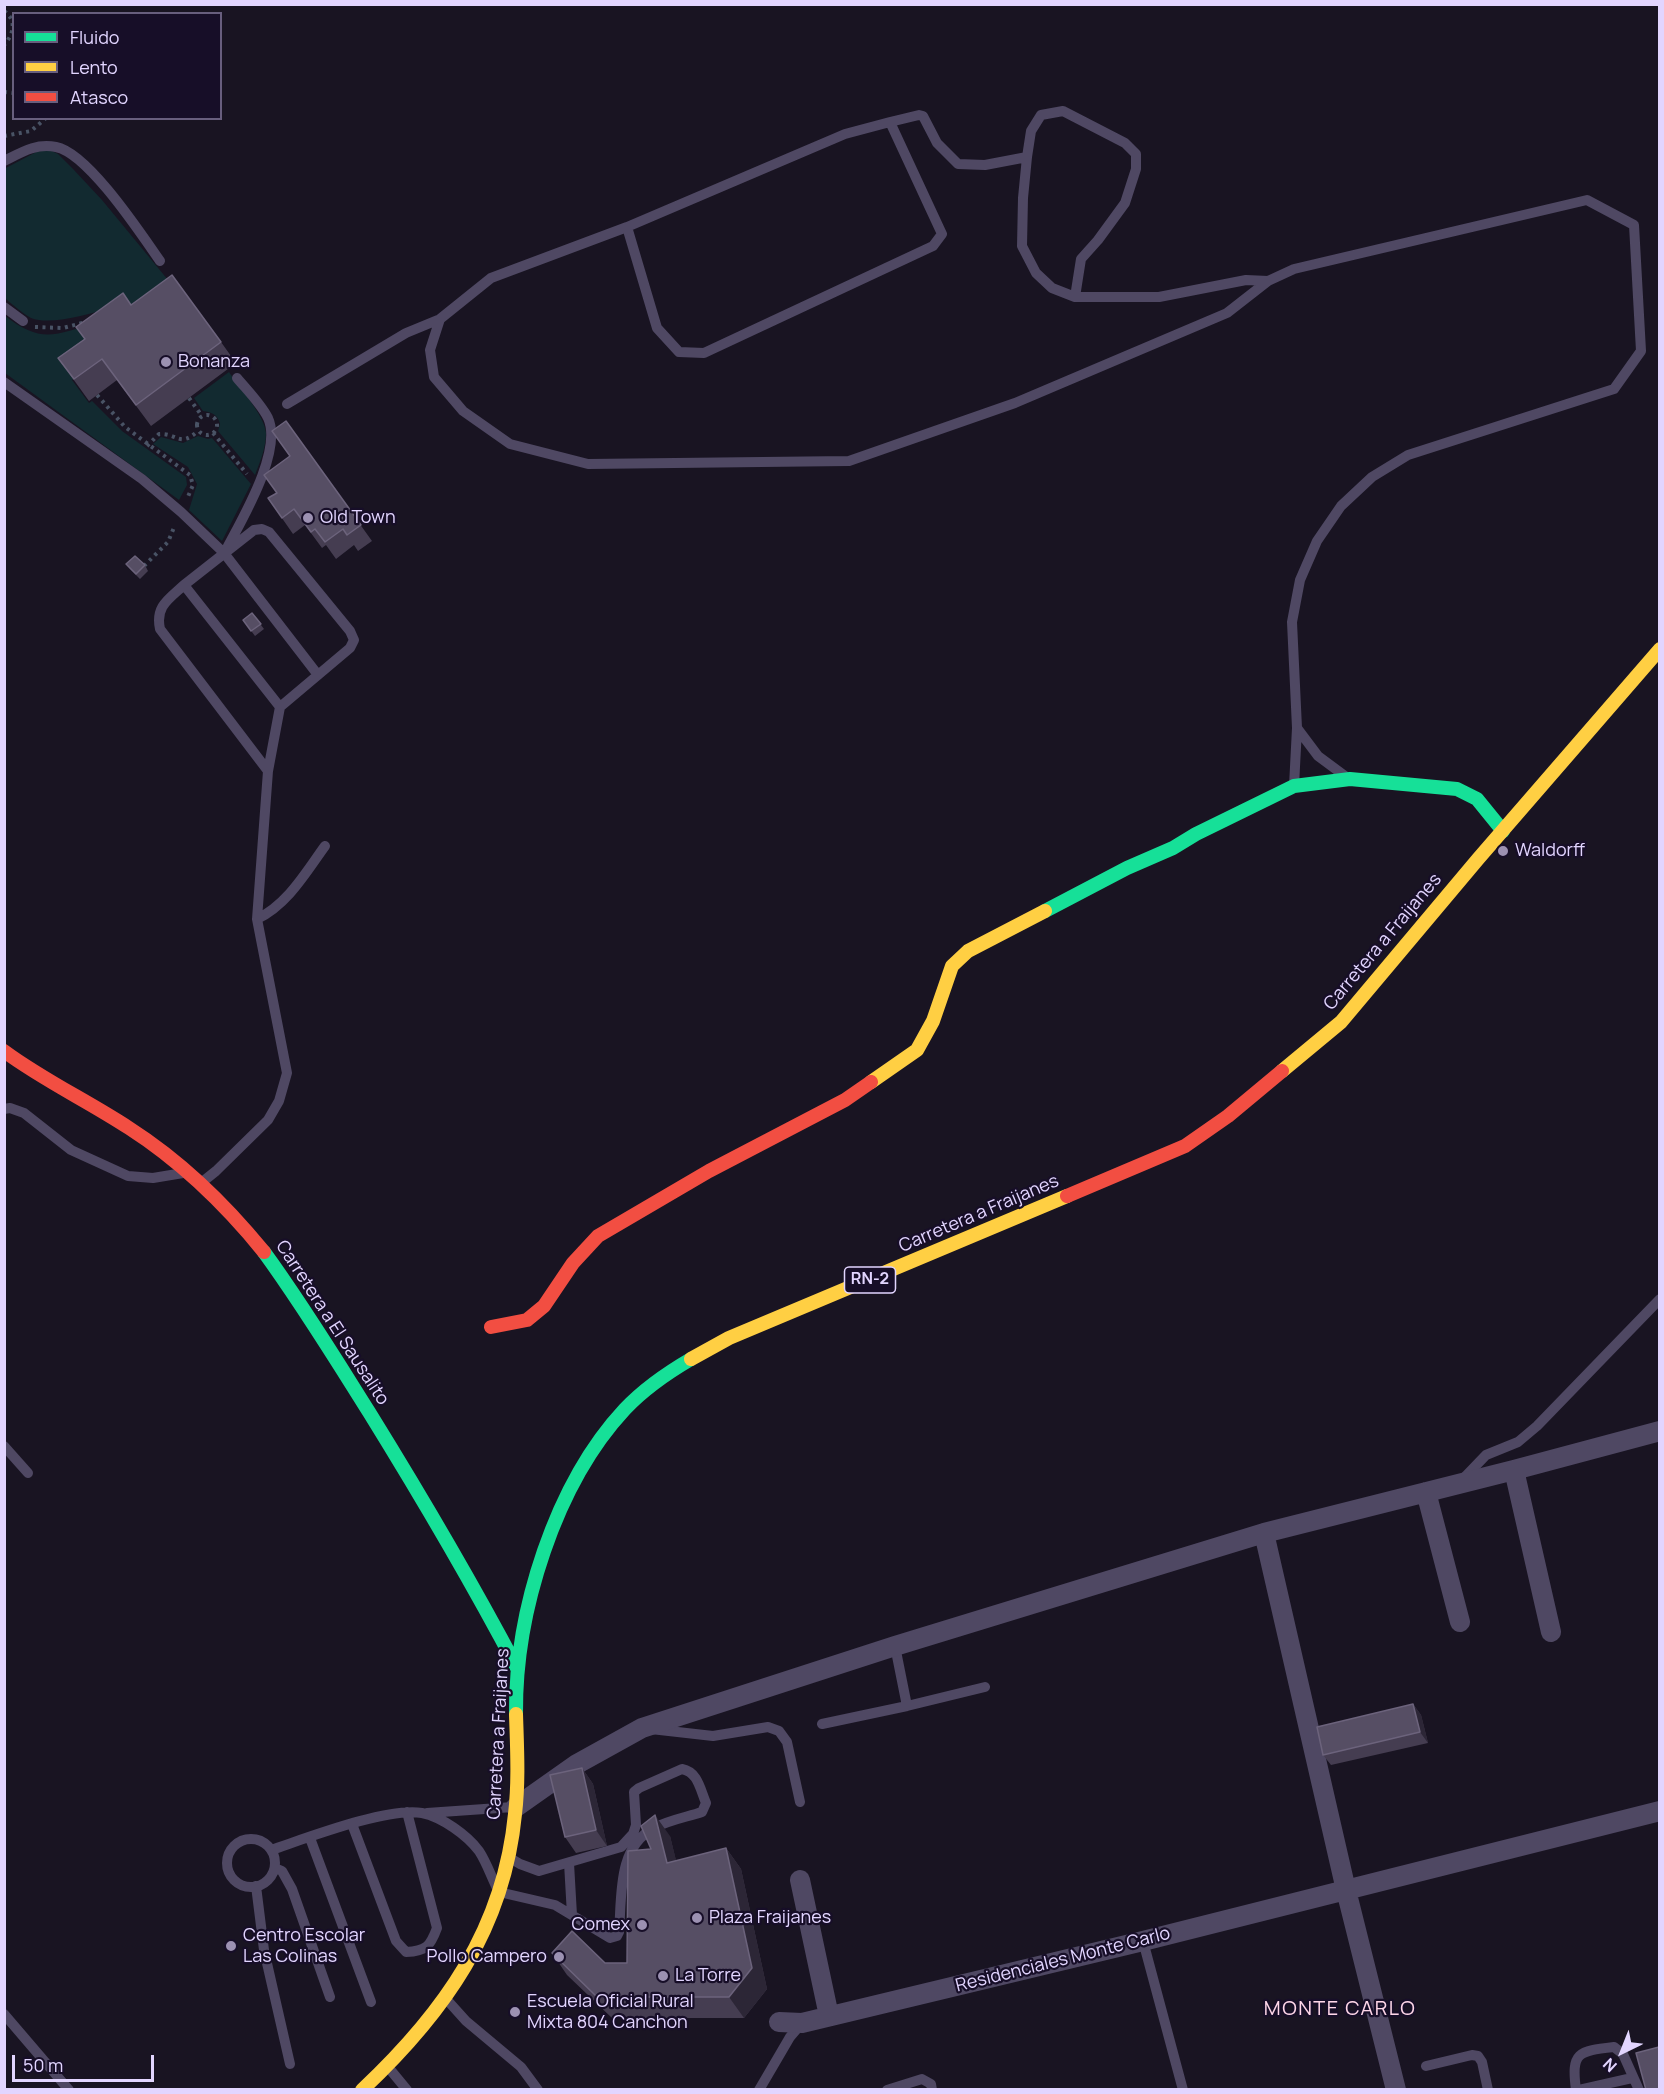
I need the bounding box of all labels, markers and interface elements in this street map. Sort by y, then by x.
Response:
legend [12,12,222,120]
text: Fluido [70,25,119,49]
text: Lento [70,55,118,79]
text: Atasco [70,85,128,109]
place label: Bonanza [178,351,250,373]
marker: Bonanza [159,355,173,369]
place label: Old Town [320,507,396,529]
marker: Old Town [301,511,315,525]
place label: Waldorff [1515,840,1585,862]
marker: Waldorff [1496,844,1510,858]
street label: Carretera a Fraijanes [1320,869,1446,1015]
street label: Carretera a Fraijanes [896,1171,1062,1257]
street label: Carretera a El Sausalito [271,1237,393,1409]
road number: RN-2 [844,1267,896,1293]
street label: Carretera a Fraijanes [484,1648,514,1820]
place label: Plaza Fraijanes [709,1907,831,1929]
marker: Plaza Fraijanes [690,1911,704,1925]
place label: Comex [572,1914,630,1936]
marker: Comex [635,1918,649,1932]
street label: Residenciales Monte Carlo [953,1923,1173,1997]
place label: Centro Escolar Las Colinas [243,1925,365,1968]
marker: Centro Escolar Las Colinas [224,1939,238,1953]
place label: Pollo Campero [427,1946,547,1968]
marker: Pollo Campero [552,1950,566,1964]
place label: La Torre [675,1965,741,1987]
marker: La Torre [656,1969,670,1983]
place label: Escuela Oficial Rural Mixta 804 Canchon [527,1991,694,2034]
district label: MONTE CARLO [1264,1997,1416,2021]
marker: Escuela Oficial Rural Mixta 804 Canchon [508,2005,522,2019]
north arrow [1592,2022,1652,2082]
scale bar [15,2043,158,2081]
text: 50 m [23,2053,63,2077]
text: N [1598,2053,1621,2077]

